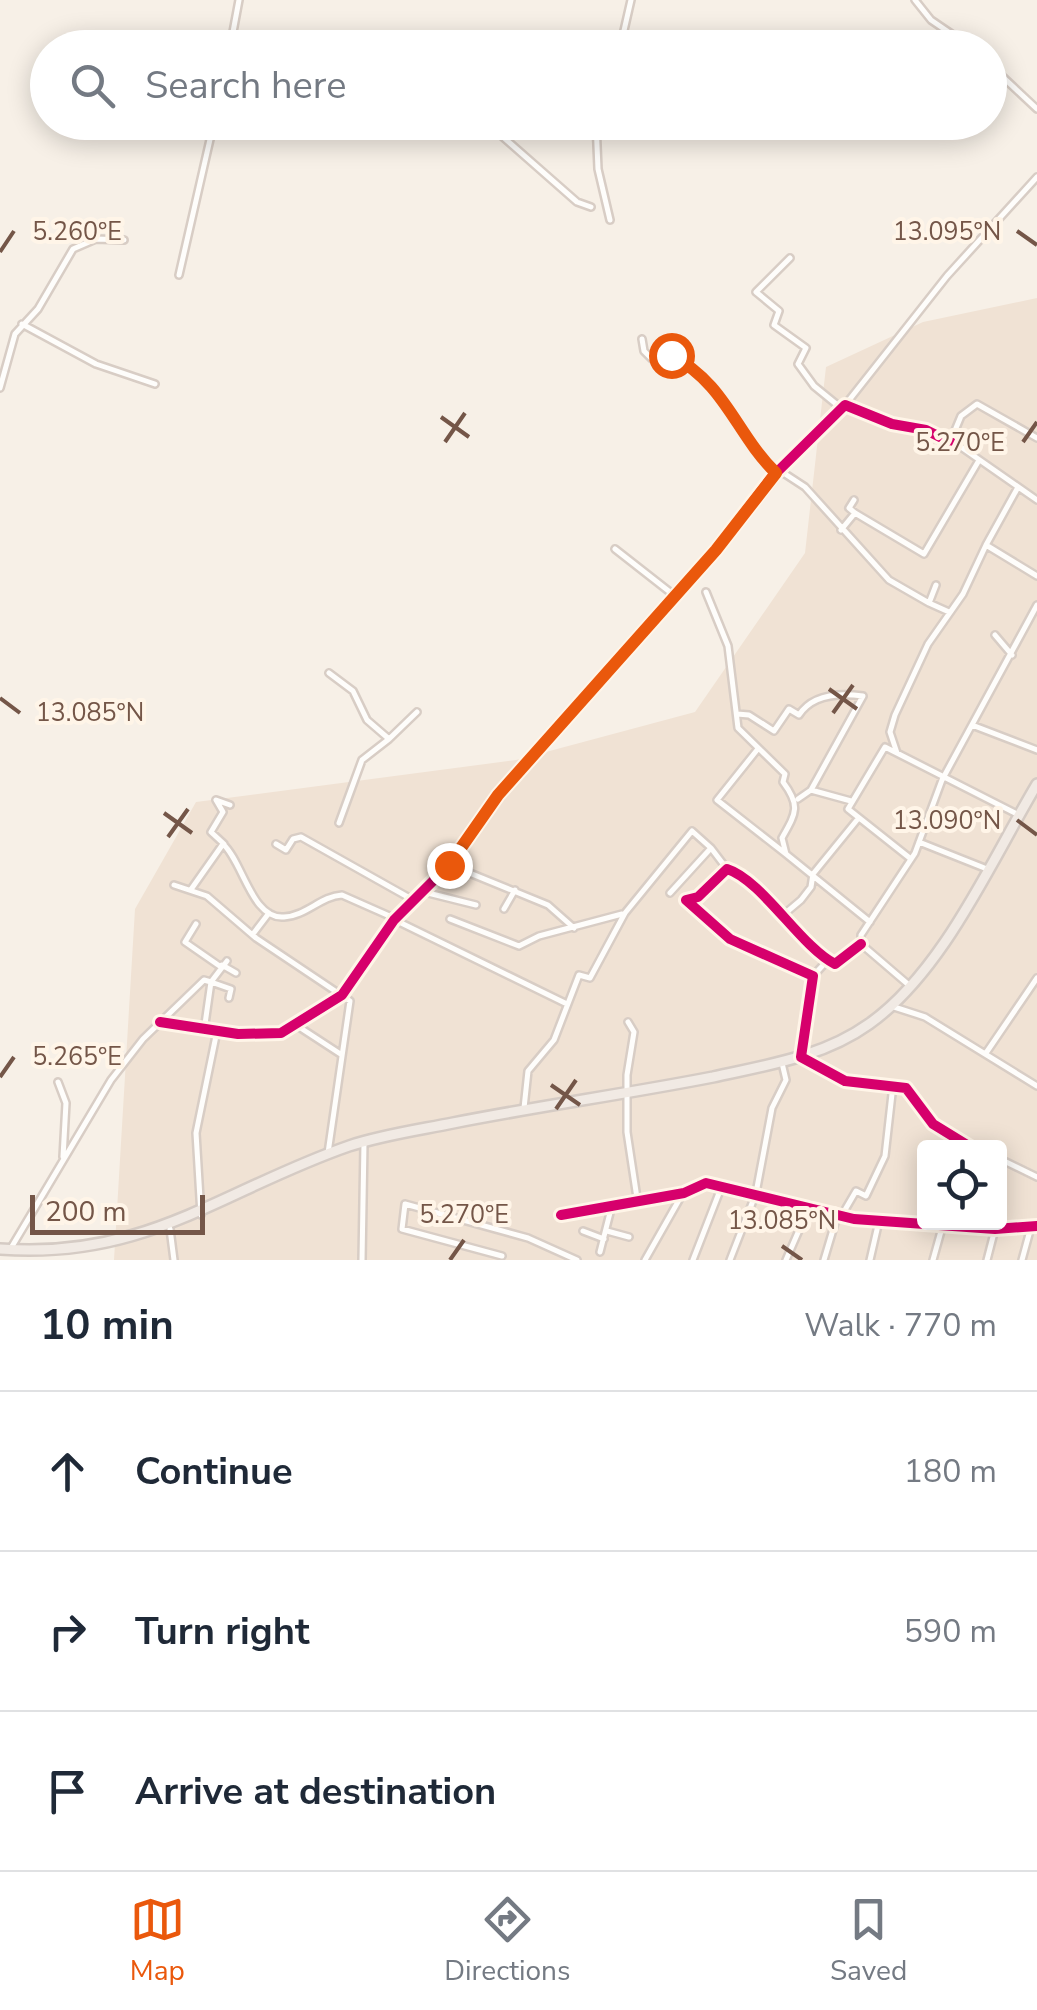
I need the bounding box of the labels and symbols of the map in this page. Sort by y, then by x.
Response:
text: 5.260°E [32,215,122,249]
text: 13.095°N [893,215,1001,249]
route start [649,333,695,379]
text: 5.270°E [915,426,1005,460]
text: 13.085°N [36,696,144,730]
text: 13.090°N [893,804,1001,838]
route end [427,843,473,889]
text: 5.265°E [32,1040,122,1074]
scale bar [30,1190,205,1234]
text: 5.270°E [419,1198,509,1232]
text: 13.085°N [728,1204,836,1238]

